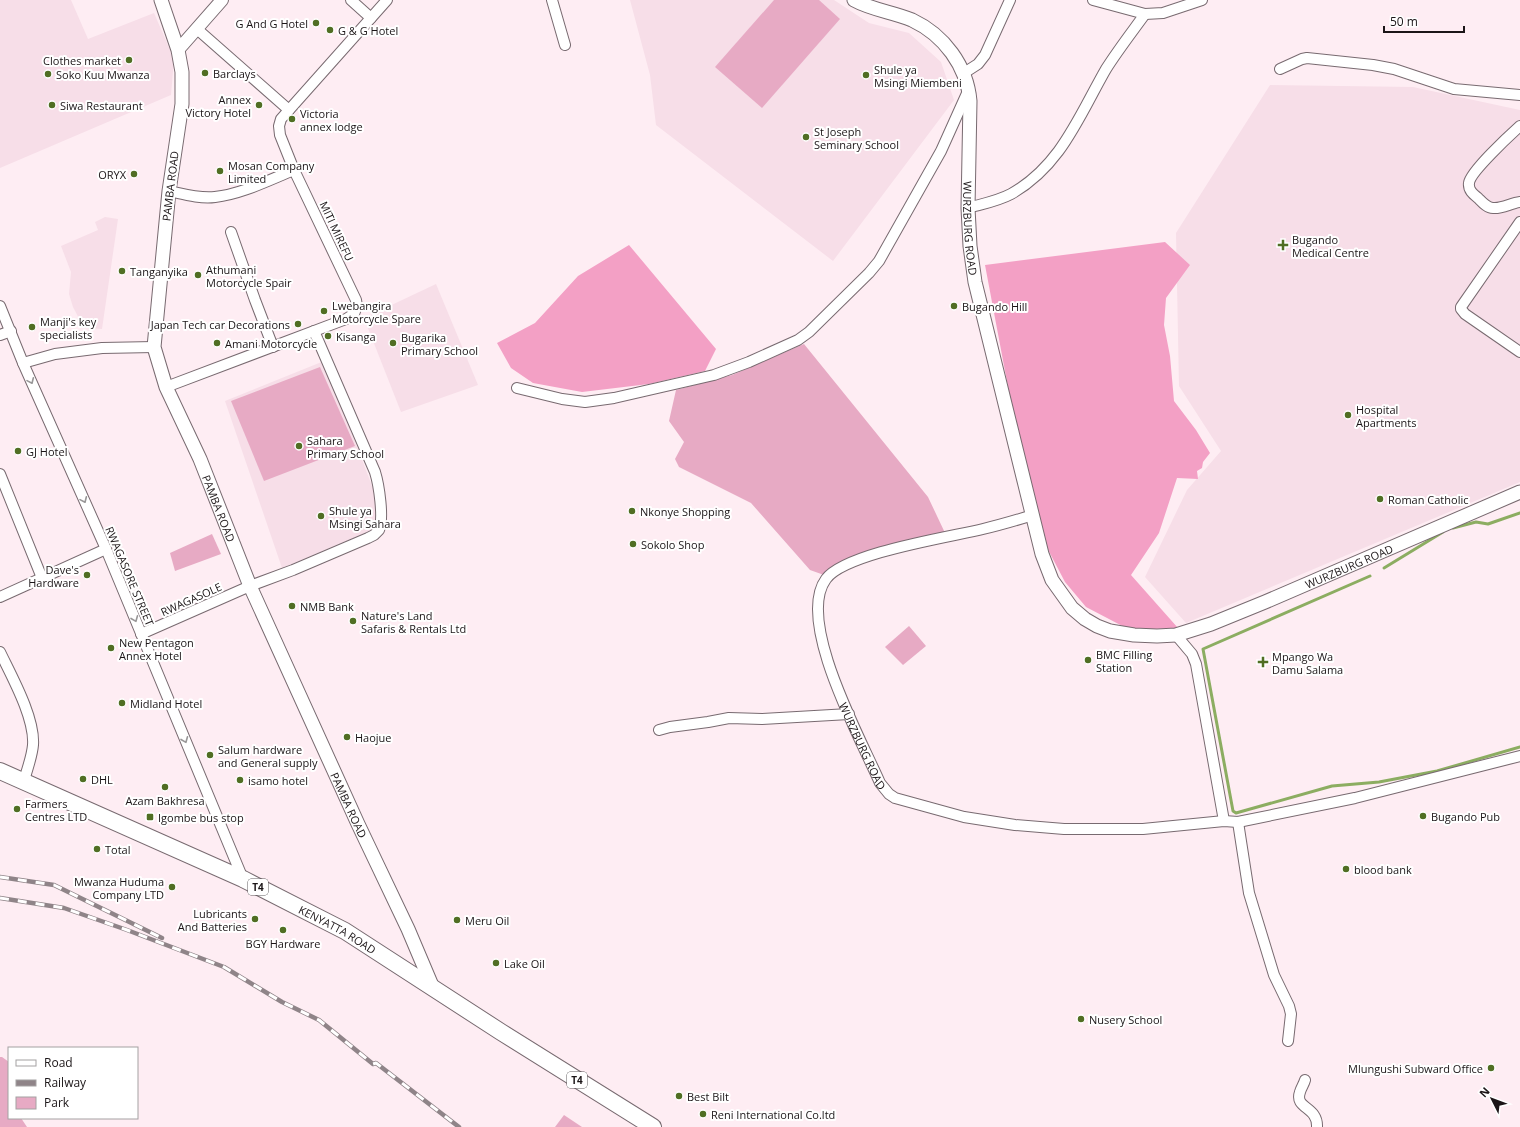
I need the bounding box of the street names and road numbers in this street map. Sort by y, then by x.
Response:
street label: PAMBA ROAD [158,150,182,222]
street label: WURZBURG ROAD [960,181,981,276]
street label: MITI MIREFU [317,199,357,263]
street label: PAMBA ROAD [199,472,239,544]
street label: RWAGASORE STREET [102,524,158,628]
street label: WURZBURG ROAD [1303,540,1395,591]
street label: RWAGASOLE [158,579,224,619]
street label: WURZBURG ROAD [836,700,890,793]
street label: PAMBA ROAD [328,769,371,840]
road number: T4 [248,879,268,895]
street label: KENYATTA ROAD [296,901,379,957]
road number: T4 [567,1072,587,1088]

